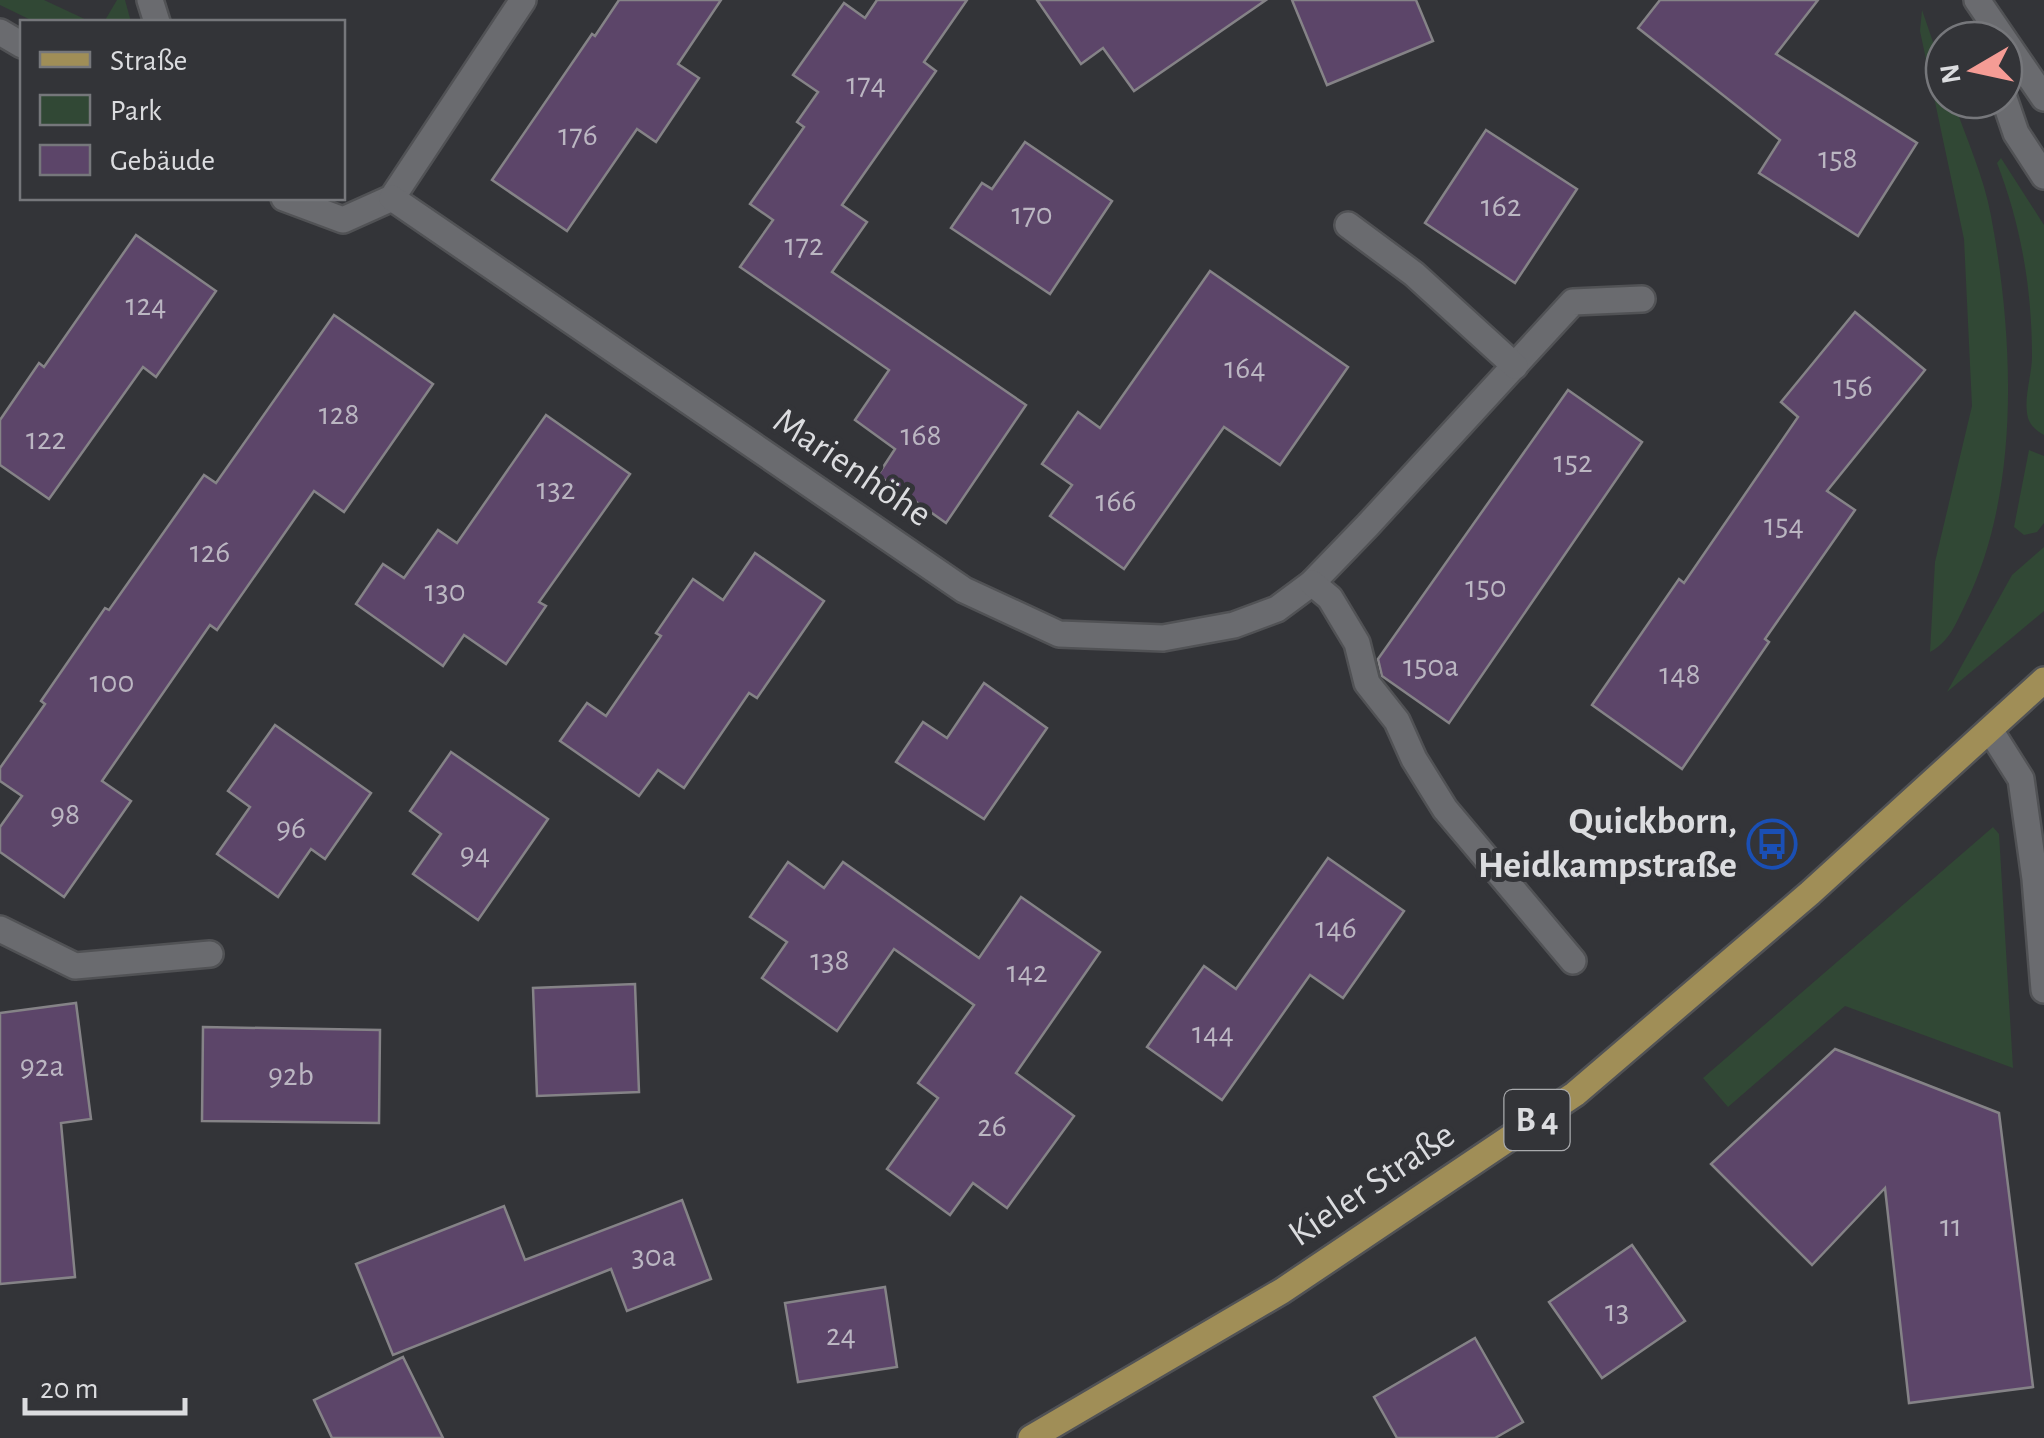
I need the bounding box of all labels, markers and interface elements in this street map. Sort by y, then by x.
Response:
legend [20,20,345,200]
north arrow [1924,20,2024,120]
text: Straße [110,46,187,76]
text: N [1936,62,1967,85]
house number: 174 [846,68,886,100]
text: Park [110,96,162,126]
house number: 176 [558,119,598,151]
house number: 158 [1818,142,1858,174]
text: Gebäude [110,146,215,176]
house number: 162 [1481,190,1521,222]
house number: 170 [1011,198,1053,230]
house number: 172 [785,229,823,261]
house number: 124 [126,289,166,321]
house number: 164 [1224,352,1266,384]
house number: 156 [1833,370,1873,402]
house number: 128 [319,398,359,430]
street label: Marienhöhe [766,402,938,534]
house number: 168 [900,419,942,451]
house number: 122 [26,423,66,455]
house number: 152 [1554,446,1592,478]
house number: 132 [537,473,575,505]
house number: 166 [1095,485,1137,517]
house number: 154 [1764,509,1804,541]
house number: 126 [190,536,230,568]
house number: 150 [1465,571,1507,603]
house number: 130 [424,575,466,607]
house number: 150a [1403,650,1459,682]
house number: 148 [1659,658,1701,690]
house number: 100 [90,666,134,698]
house number: 98 [50,798,80,830]
place label: Quickborn, Heidkampstraße [1478,803,1737,885]
house number: 96 [276,812,306,844]
bus stop icon: Quickborn, Heidkampstraße [1746,818,1798,870]
house number: 94 [460,838,490,870]
house number: 146 [1315,912,1357,944]
house number: 138 [810,944,850,976]
house number: 142 [1007,956,1047,988]
house number: 144 [1192,1017,1234,1049]
house number: 92a [20,1050,64,1082]
house number: 92b [268,1059,314,1091]
road number: B 4 [1504,1090,1570,1150]
house number: 26 [977,1110,1007,1142]
street label: Kieler Straße [1282,1116,1462,1254]
house number: 11 [1940,1210,1962,1242]
house number: 30a [632,1240,676,1272]
house number: 13 [1605,1295,1629,1327]
house number: 24 [826,1319,856,1351]
scale bar [25,1353,185,1415]
text: 20 m [40,1374,98,1404]

